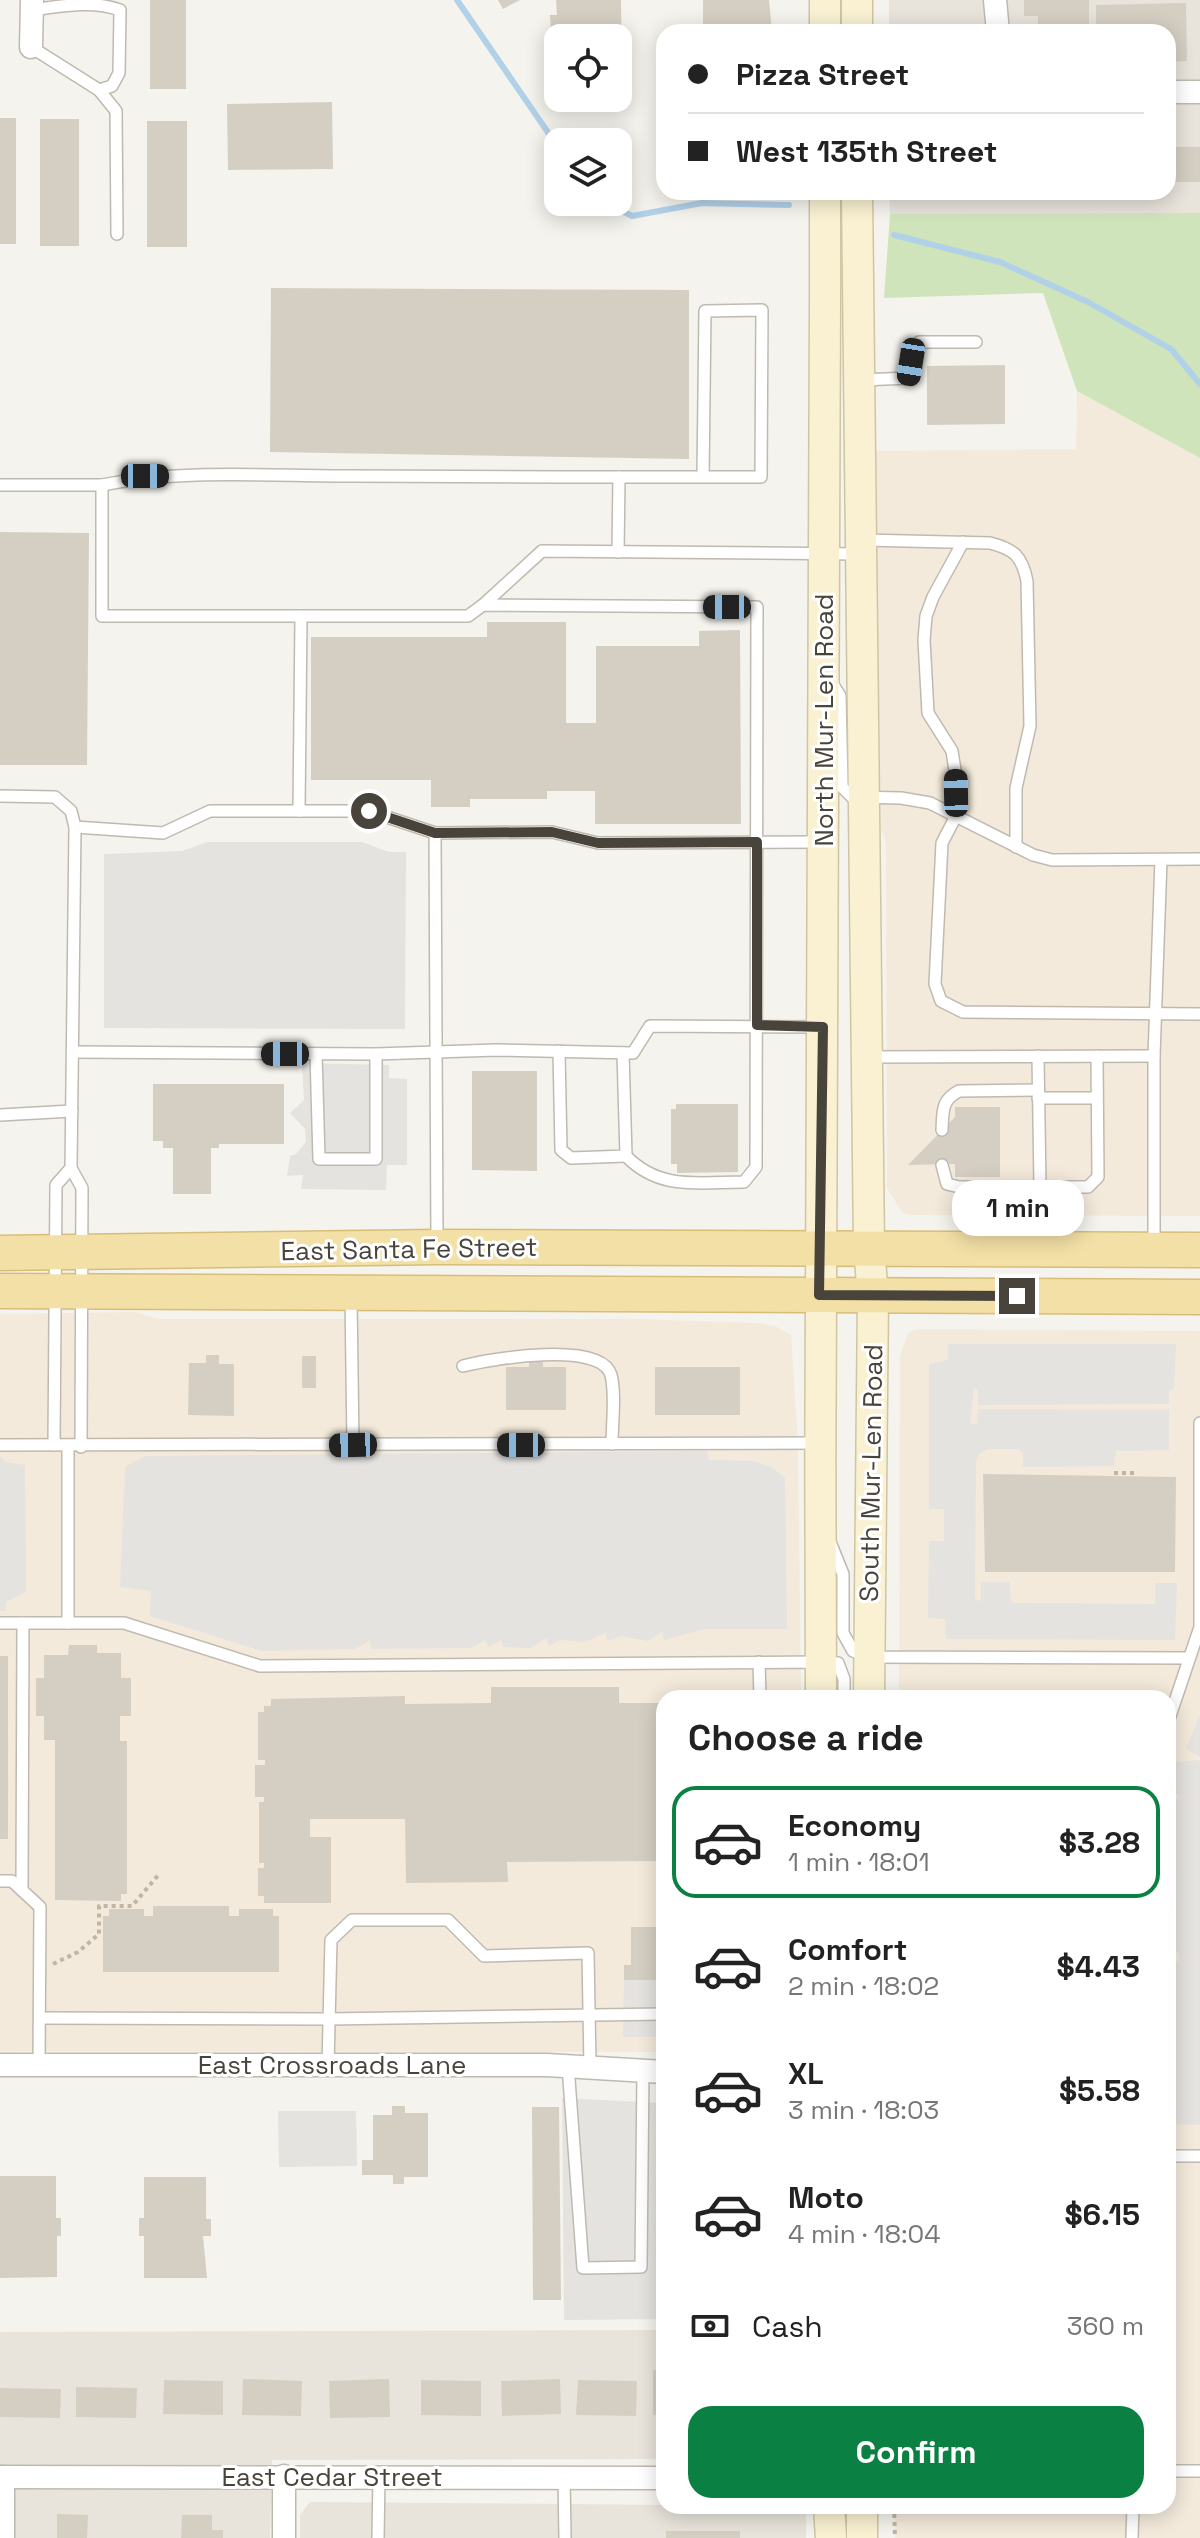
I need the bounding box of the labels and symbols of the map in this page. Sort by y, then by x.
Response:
car [895,336,927,388]
car [121,464,169,488]
street label: North Mur-Len Road [807,593,841,847]
car [703,595,751,619]
car [944,769,968,817]
route start [351,793,387,829]
car [261,1042,309,1066]
callout: 1 min [951,1180,1083,1236]
street label: East Santa Fe Street [280,1230,538,1268]
route end [999,1278,1035,1314]
street label: South Mur-Len Road [852,1344,890,1602]
car [329,1433,377,1457]
car [497,1433,545,1457]
street label: East Crossroads Lane [198,2048,466,2082]
street label: East Cedar Street [221,2460,443,2494]

